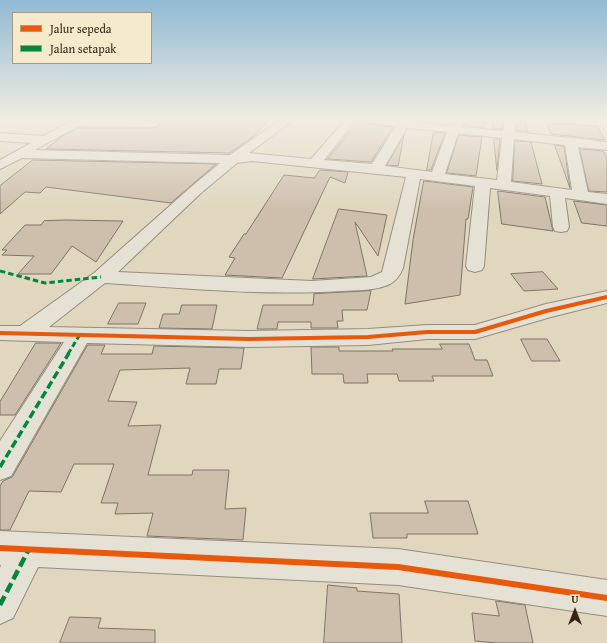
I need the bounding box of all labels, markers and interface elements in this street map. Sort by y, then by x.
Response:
legend [12,12,152,64]
text: Jalur sepeda [50,20,111,37]
text: Jalan setapak [50,40,116,57]
north arrow [555,591,595,631]
text: U [571,591,579,607]

